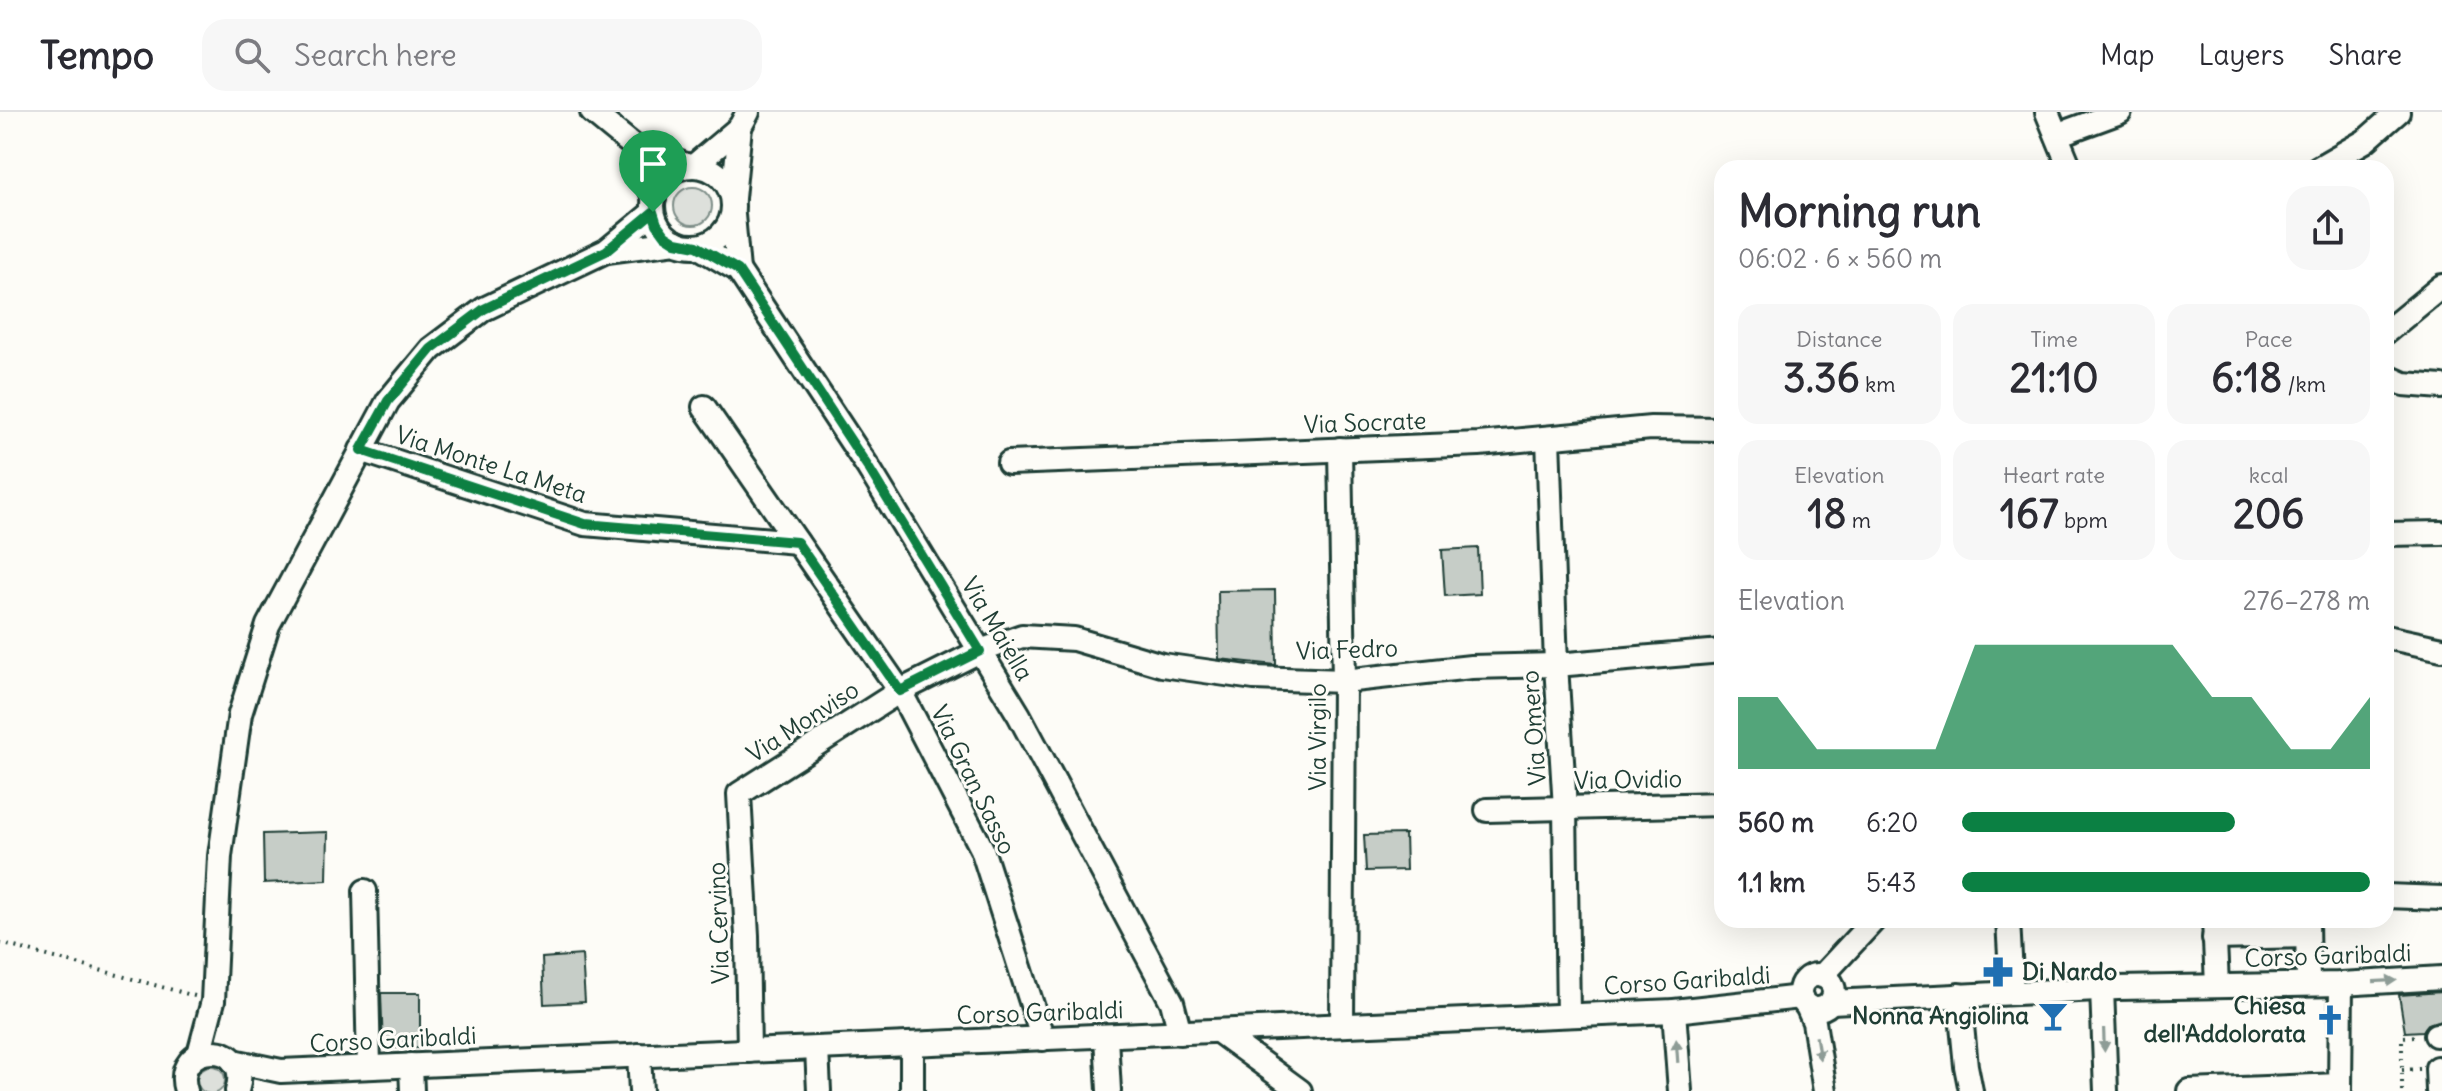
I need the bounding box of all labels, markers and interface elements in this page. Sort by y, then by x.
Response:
search box [202,19,762,91]
text: Tempo [40,32,154,79]
icon: search [230,33,274,77]
text: Search here [294,36,457,74]
text: Map [2100,37,2155,73]
text: Layers [2199,37,2285,73]
text: Share [2329,37,2402,73]
pin [619,130,687,212]
icon: arrive [631,142,675,186]
text: Morning run [1738,184,1981,239]
button: share [2286,186,2370,270]
text: 06:02 · 6 × 560 m [1738,242,1942,275]
text: Distance [1796,325,1882,353]
text: Time [2030,325,2078,353]
text: Pace [2245,325,2293,353]
text: 3.36 [1783,353,1860,403]
text: 21:10 [2009,353,2099,403]
text: 6:18 [2211,353,2282,403]
text: km [1860,370,1896,398]
text: /km [2282,370,2326,398]
street label: Via Socrate [1303,405,1427,439]
street label: Via Monte La Meta [392,419,591,509]
text: Elevation [1794,461,1884,489]
text: Heart rate [2003,461,2105,489]
text: kcal [2249,461,2288,489]
text: 18 [1808,489,1847,539]
text: 167 [2000,489,2059,539]
text: 206 [2233,489,2304,539]
text: m [1847,506,1871,534]
text: bpm [2059,506,2108,534]
street label: Via Maiella [955,571,1040,686]
text: Elevation [1738,584,1845,617]
text: 276–278 m [2243,584,2370,617]
street label: Via Fedro [1295,632,1399,666]
street label: Via Omero [1514,669,1552,787]
street label: Via Monviso [741,674,864,769]
street label: Via Virgilo [1302,683,1332,791]
street label: Via Gran Sasso [925,700,1023,859]
street label: Via Ovidio [1574,763,1682,795]
text: 560 m [1738,806,1814,839]
text: 6:20 [1866,806,1918,839]
street label: Via Cervino [701,862,735,985]
text: 1.1 km [1738,866,1805,899]
text: 5:43 [1866,866,1917,899]
street label: Corso Garibaldi [2244,937,2412,973]
pharmacy icon: Di Nardo [1981,955,2015,989]
place label: Di Nardo [2022,956,2117,986]
street label: Corso Garibaldi [1603,959,1771,1001]
one-way arrow [2373,974,2398,987]
place label: Chiesa dell'Addolorata [2144,990,2306,1048]
street label: Corso Garibaldi [956,994,1124,1030]
bar icon: Nonna Angiolina [2036,999,2070,1033]
place label: Nonna Angiolina [1852,1000,2029,1030]
church icon: Chiesa dell'Addolorata [2313,1003,2347,1037]
street label: Corso Garibaldi [309,1020,477,1058]
one-way arrow [2098,1028,2111,1053]
one-way arrow [1812,1035,1825,1060]
one-way arrow [1670,1038,1683,1063]

